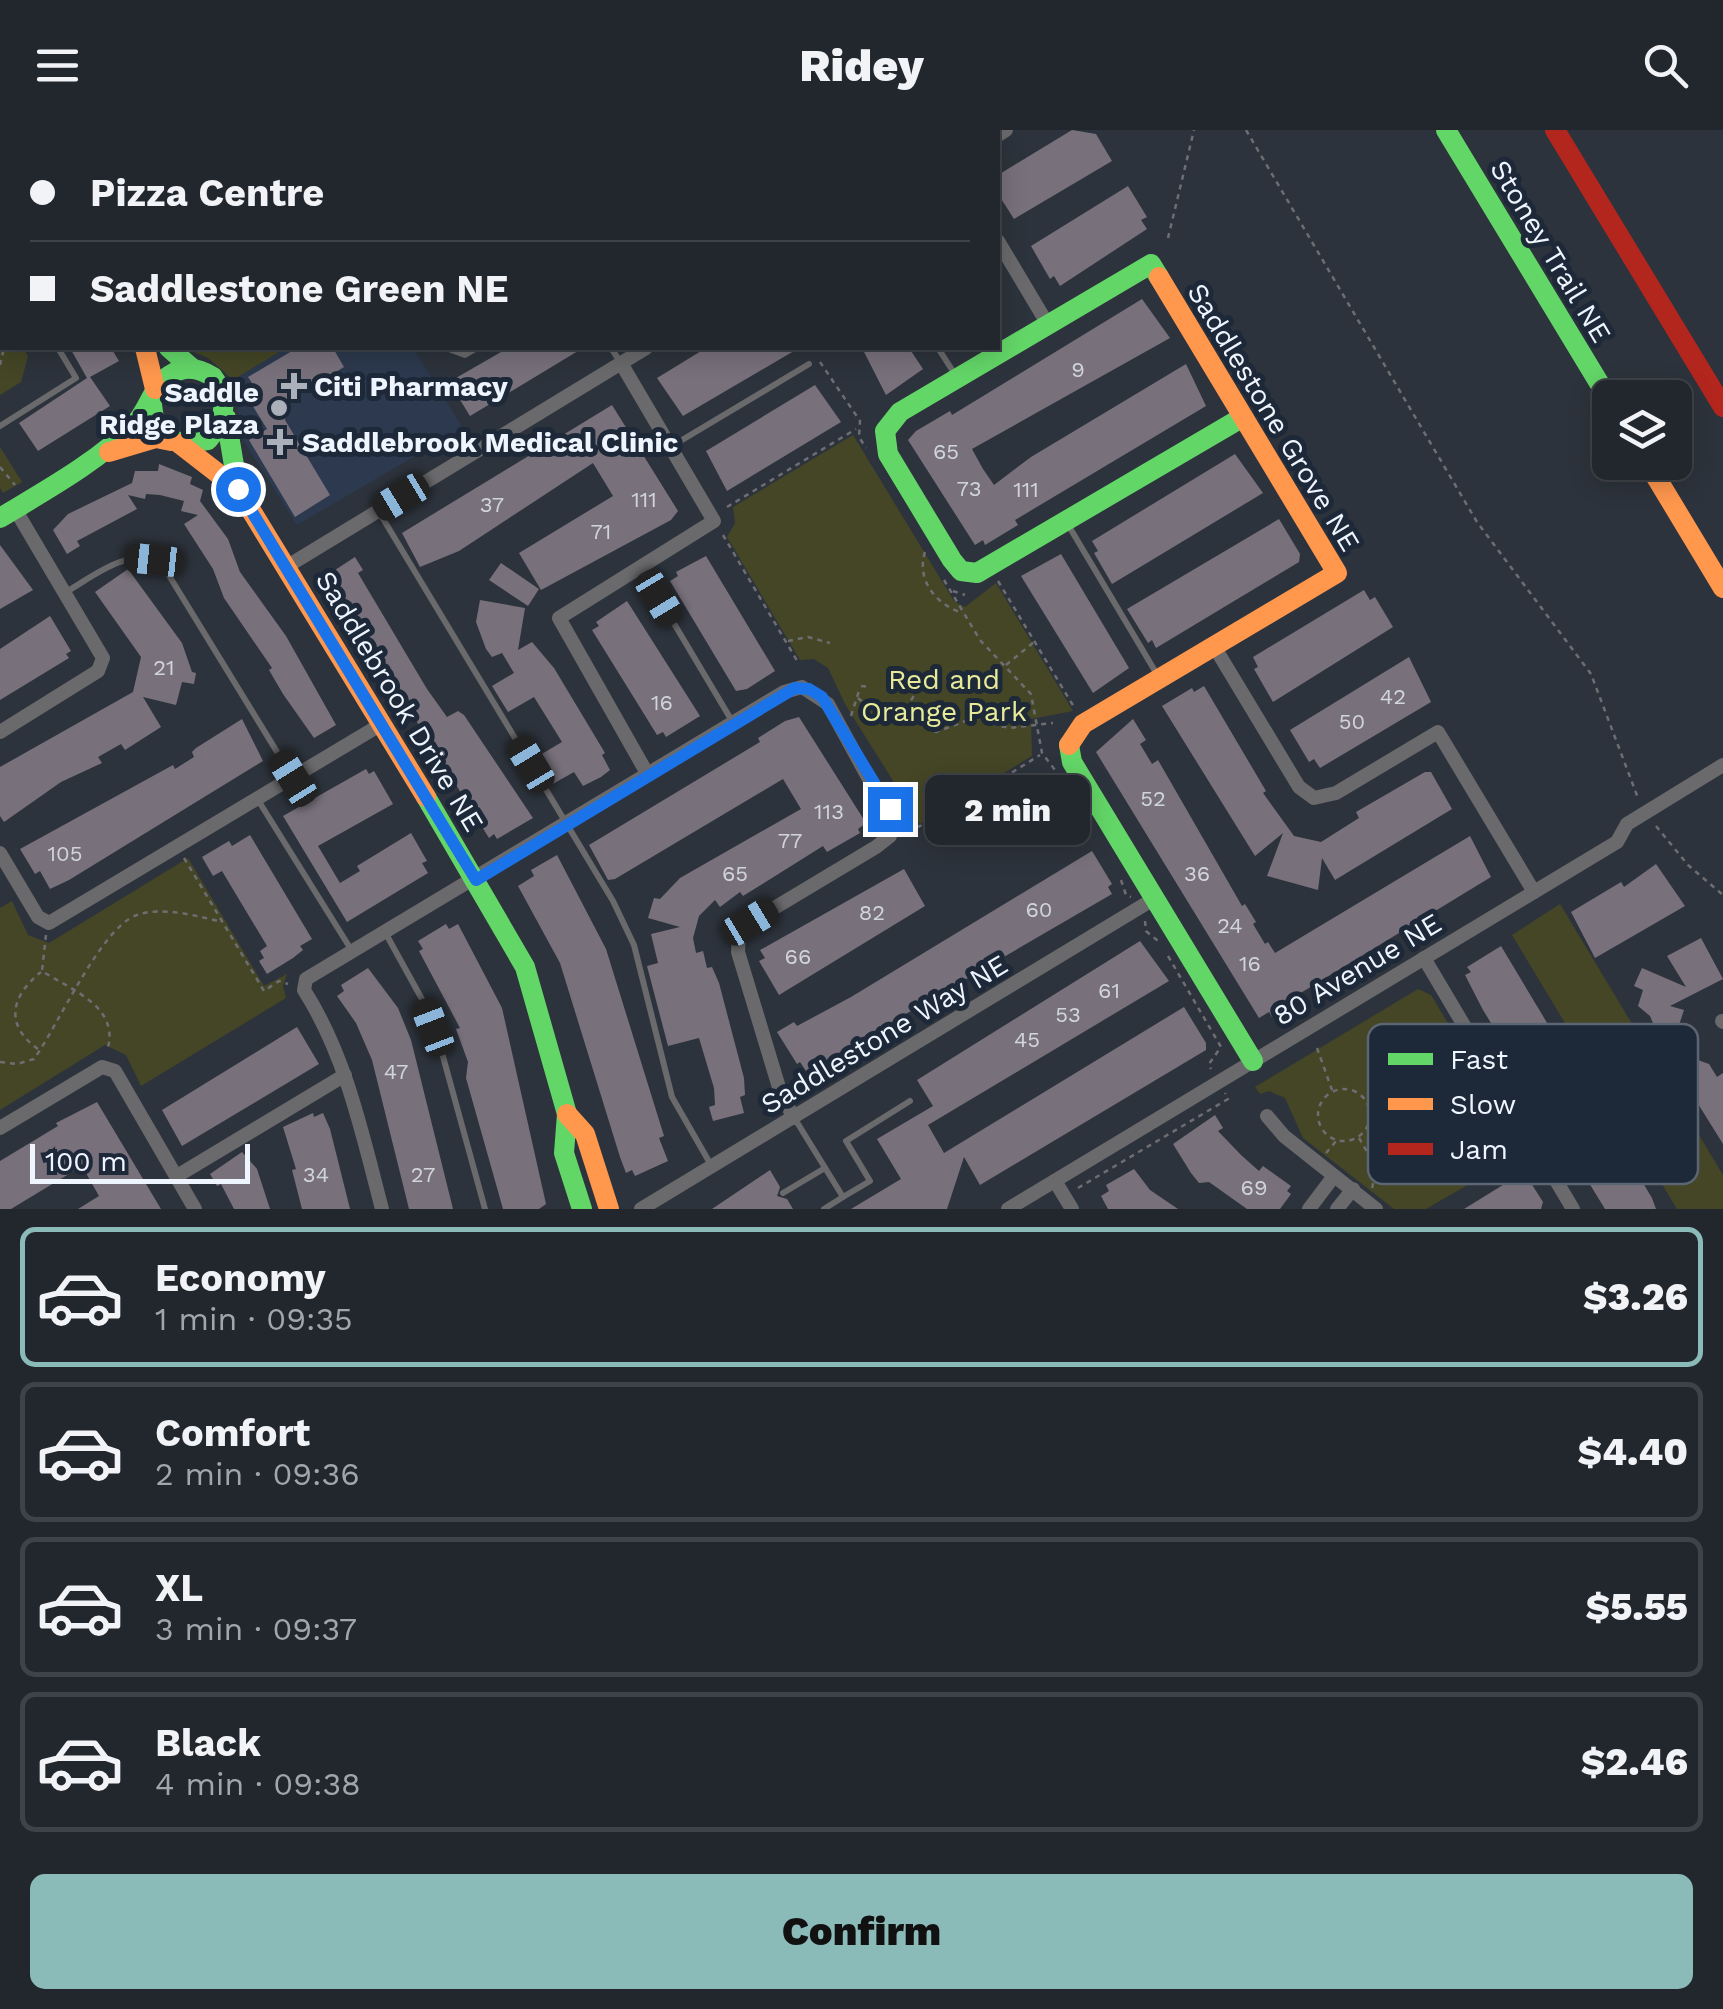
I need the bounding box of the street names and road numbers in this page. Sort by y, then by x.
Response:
street label: Stoney Trail NE [1483,154,1618,348]
street label: Saddlestone Grove NE [1181,277,1367,557]
street label: Saddlebrook Drive NE [309,565,490,837]
street label: 80 Avenue NE [1267,906,1447,1033]
street label: Saddlestone Way NE [755,948,1013,1121]

